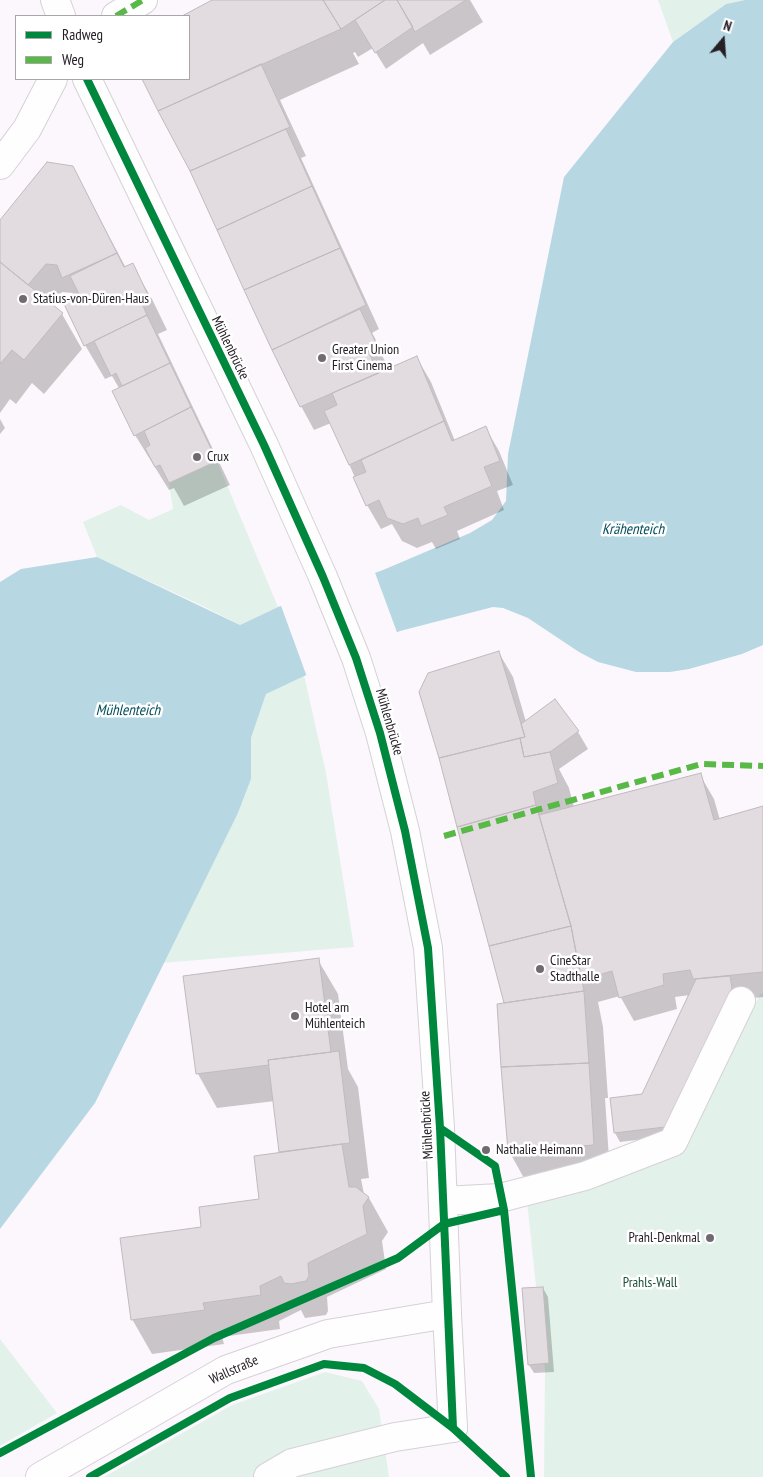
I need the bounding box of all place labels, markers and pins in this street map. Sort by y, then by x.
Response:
place label: Statius-von-Düren-Haus [33,291,149,307]
marker: Statius-von-Düren-Haus [17,293,29,305]
place label: Greater Union First Cinema [332,342,399,374]
marker: Greater Union First Cinema [316,352,328,364]
place label: Crux [207,449,229,465]
marker: Crux [191,451,203,463]
place label: CineStar Stadthalle [550,953,599,986]
marker: CineStar Stadthalle [534,963,546,975]
place label: Hotel am Mühlenteich [305,1000,365,1032]
marker: Hotel am Mühlenteich [289,1010,301,1022]
place label: Nathalie Heimann [496,1142,583,1158]
marker: Nathalie Heimann [480,1144,492,1156]
place label: Prahl-Denkmal [628,1230,700,1246]
marker: Prahl-Denkmal [704,1232,716,1244]

